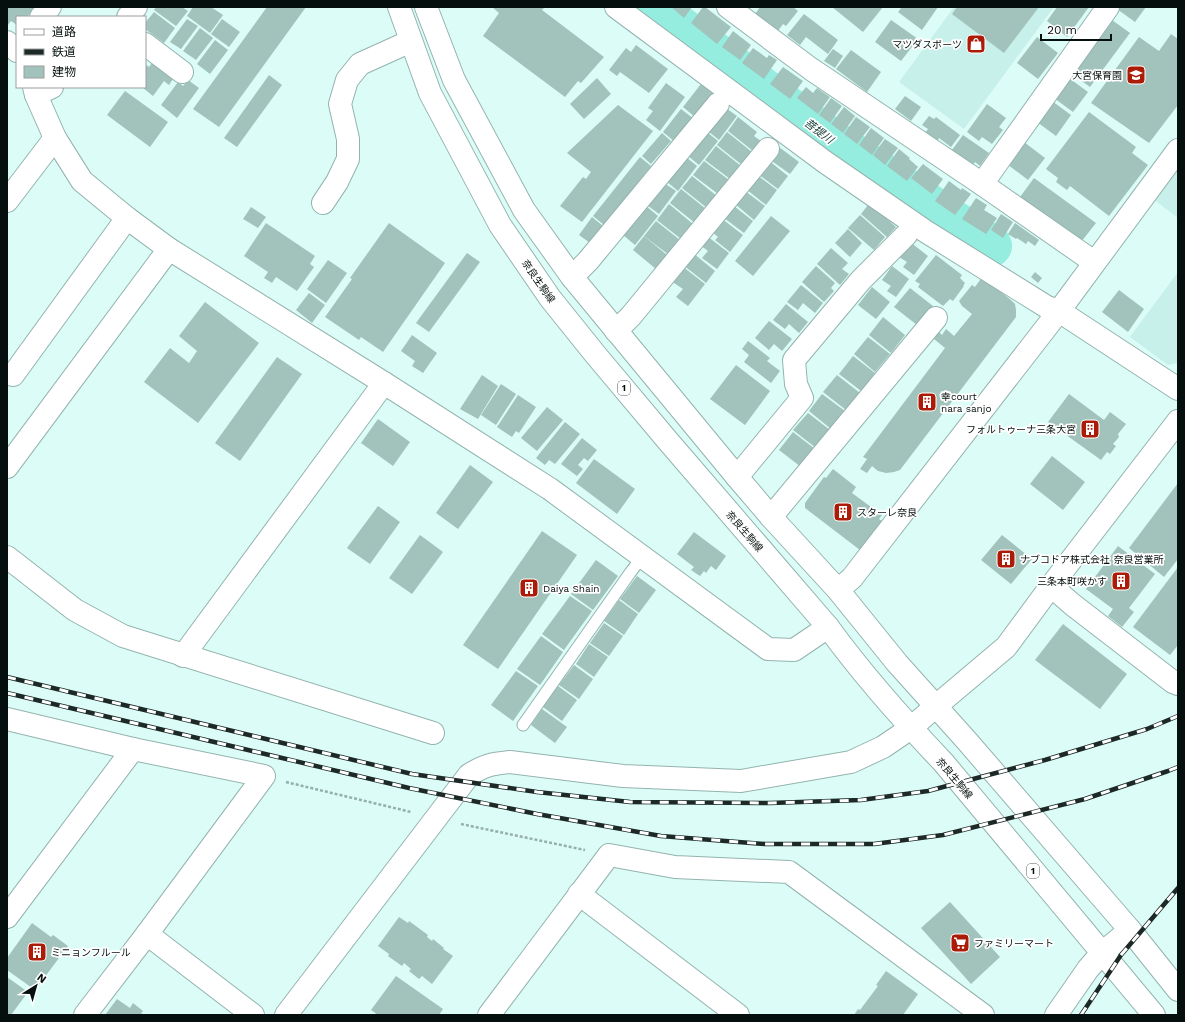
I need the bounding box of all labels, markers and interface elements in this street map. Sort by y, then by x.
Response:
legend [16,16,146,88]
scale bar [1041,16,1111,42]
text: 20 m [1047,23,1077,37]
text: 道路 [52,25,76,39]
shop icon: マツダスポーツ [965,33,987,55]
place label: マツダスポーツ [892,39,962,50]
text: 鉄道 [52,45,76,59]
school or university icon: 大宮保育園 [1125,64,1147,86]
text: 建物 [52,65,76,79]
place label: 大宮保育園 [1072,70,1122,81]
water label: 菩提川 [802,116,837,147]
street label: 奈良生駒線 [520,258,557,305]
road number: 1 [618,381,630,395]
building icon: 幸court nara sanjo [916,391,938,413]
place label: 幸court nara sanjo [941,391,991,414]
building icon: フォルトゥーナ三条大宮 [1079,418,1101,440]
place label: フォルトゥーナ三条大宮 [966,424,1076,435]
building icon: スターレ奈良 [832,501,854,523]
place label: スターレ奈良 [857,507,917,518]
street label: 奈良生駒線 [724,509,765,554]
building icon: ナブコドア株式会社 奈良営業所 [995,548,1017,570]
place label: ナブコドア株式会社 奈良営業所 [1020,554,1163,565]
building icon: 三条本町咲かす [1110,570,1132,592]
place label: 三条本町咲かす [1037,576,1107,587]
building icon: Daiya Shain [518,577,540,599]
place label: Daiya Shain [543,583,600,594]
street label: 奈良生駒線 [934,756,975,801]
road number: 1 [1027,864,1039,878]
supermarket icon: ファミリーマート [949,932,971,954]
place label: ファミリーマート [974,938,1054,949]
building icon: ミニョンフルール [26,941,48,963]
place label: ミニョンフルール [51,947,131,958]
north arrow [16,966,56,1006]
text: N [35,971,49,986]

